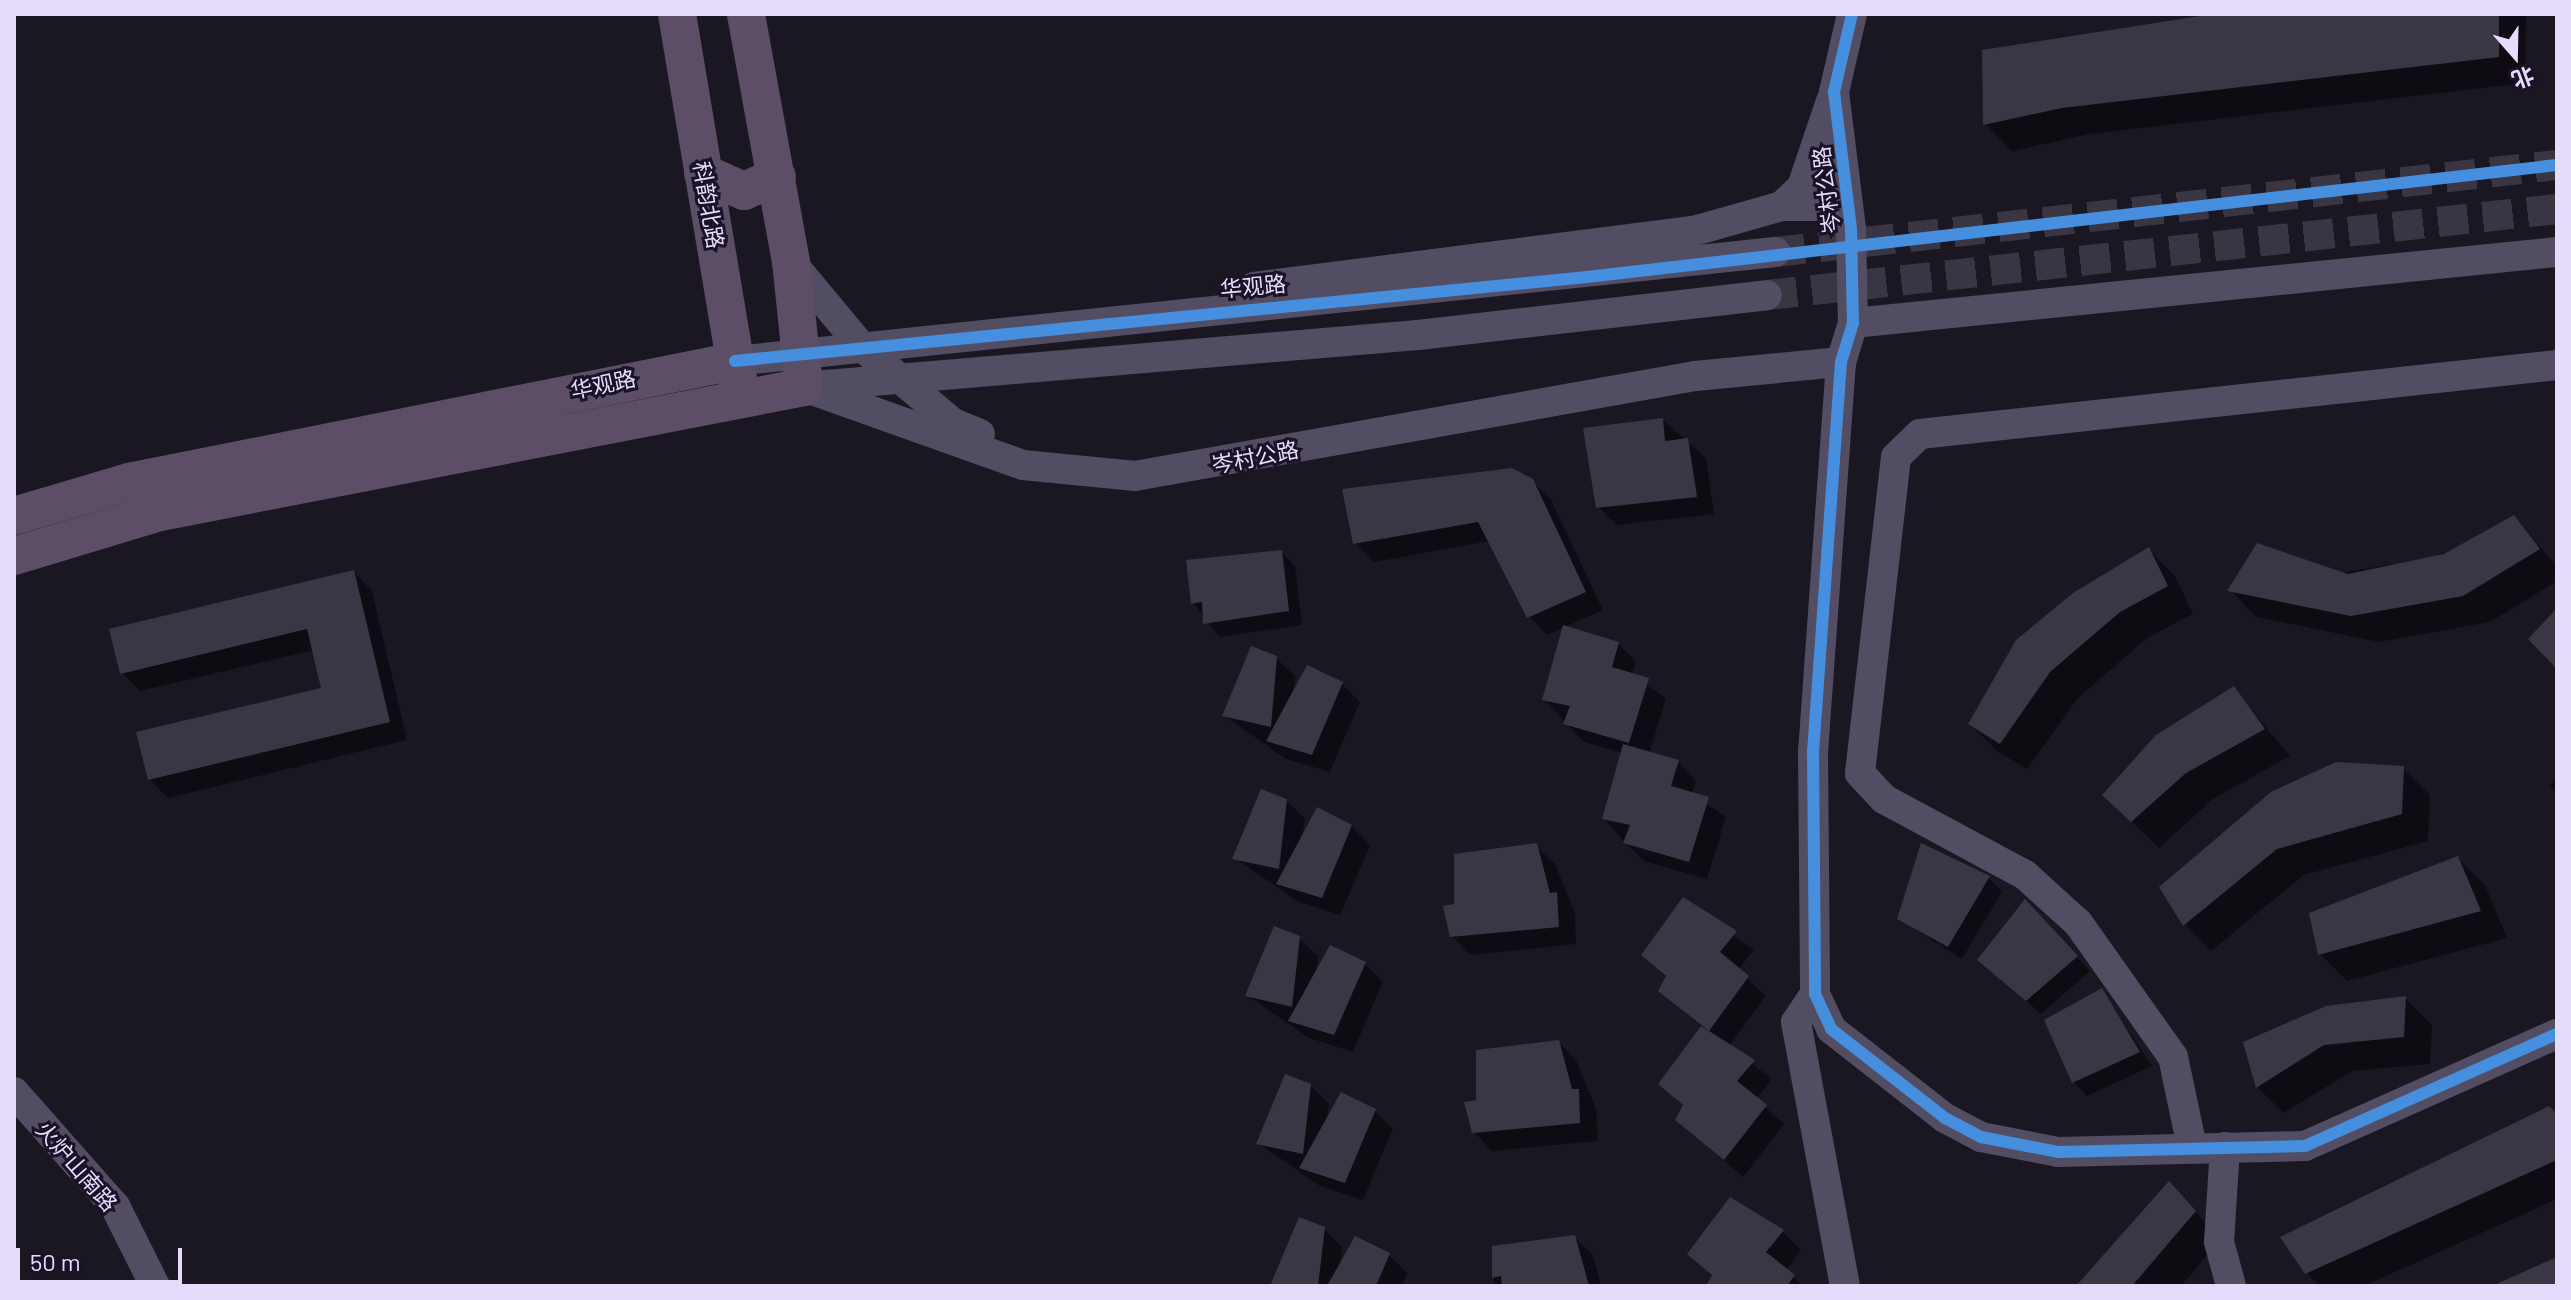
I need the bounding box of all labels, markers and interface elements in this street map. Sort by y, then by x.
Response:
north arrow [2475,16,2555,96]
text: 北 [2508,63,2538,95]
street label: 岑村公路 [1808,145,1844,235]
street label: 科韵北路 [688,159,730,251]
street label: 华观路 [1219,270,1287,302]
street label: 华观路 [568,364,638,404]
street label: 岑村公路 [1209,436,1301,478]
street label: 火炉山南路 [31,1116,123,1216]
scale bar [20,1232,186,1282]
text: 50 m [30,1247,81,1276]

